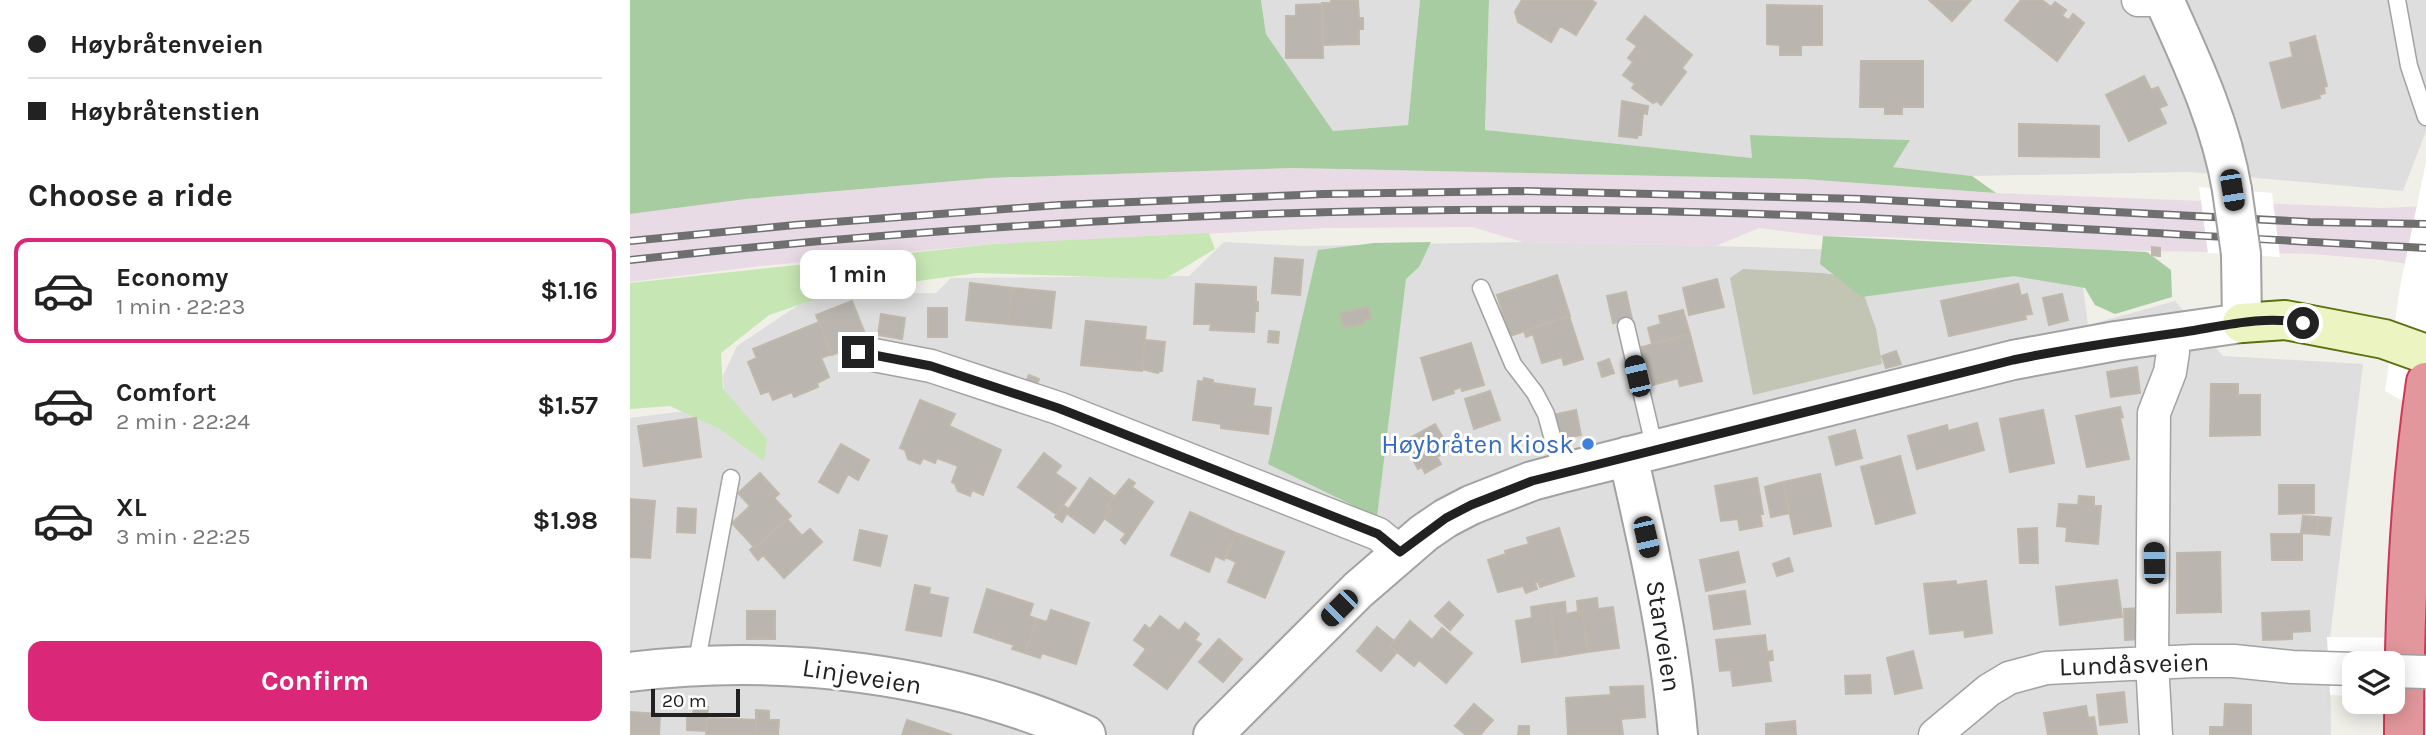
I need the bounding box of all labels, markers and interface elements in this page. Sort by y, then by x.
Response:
text: Høybråtenveien [70,29,264,60]
text: Høybråtenstien [70,96,260,127]
car [2219,168,2246,212]
text: Choose a ride [28,177,233,214]
callout: 1 min [800,250,916,300]
icon: car [32,259,95,322]
text: 1 min [829,261,887,288]
text: Economy [116,262,228,293]
text: $1.16 [540,275,598,306]
text: 1 min · 22:23 [116,293,245,320]
route start [2287,307,2319,339]
route end [842,336,874,368]
car [1623,353,1652,399]
icon: car [32,374,95,437]
text: Comfort [116,377,217,408]
text: $1.57 [537,390,598,421]
text: 2 min · 22:24 [116,408,250,435]
place label: Høybråten kiosk [1381,429,1574,460]
marker: Høybråten kiosk [1580,436,1596,452]
icon: car [32,489,95,552]
text: XL [116,492,147,523]
text: $1.98 [533,505,598,536]
car [1632,514,1661,560]
text: 3 min · 22:25 [116,523,251,550]
car [2144,542,2165,584]
street label: Starveien [1639,578,1688,694]
car [1317,586,1362,630]
button: Confirm [28,641,602,721]
street label: Lundåsveien [2058,646,2210,683]
map controls [2342,651,2405,714]
button: layers [2342,651,2405,714]
street label: Linjeveien [800,652,924,701]
scale bar [651,686,740,718]
text: 20 m [662,690,707,712]

